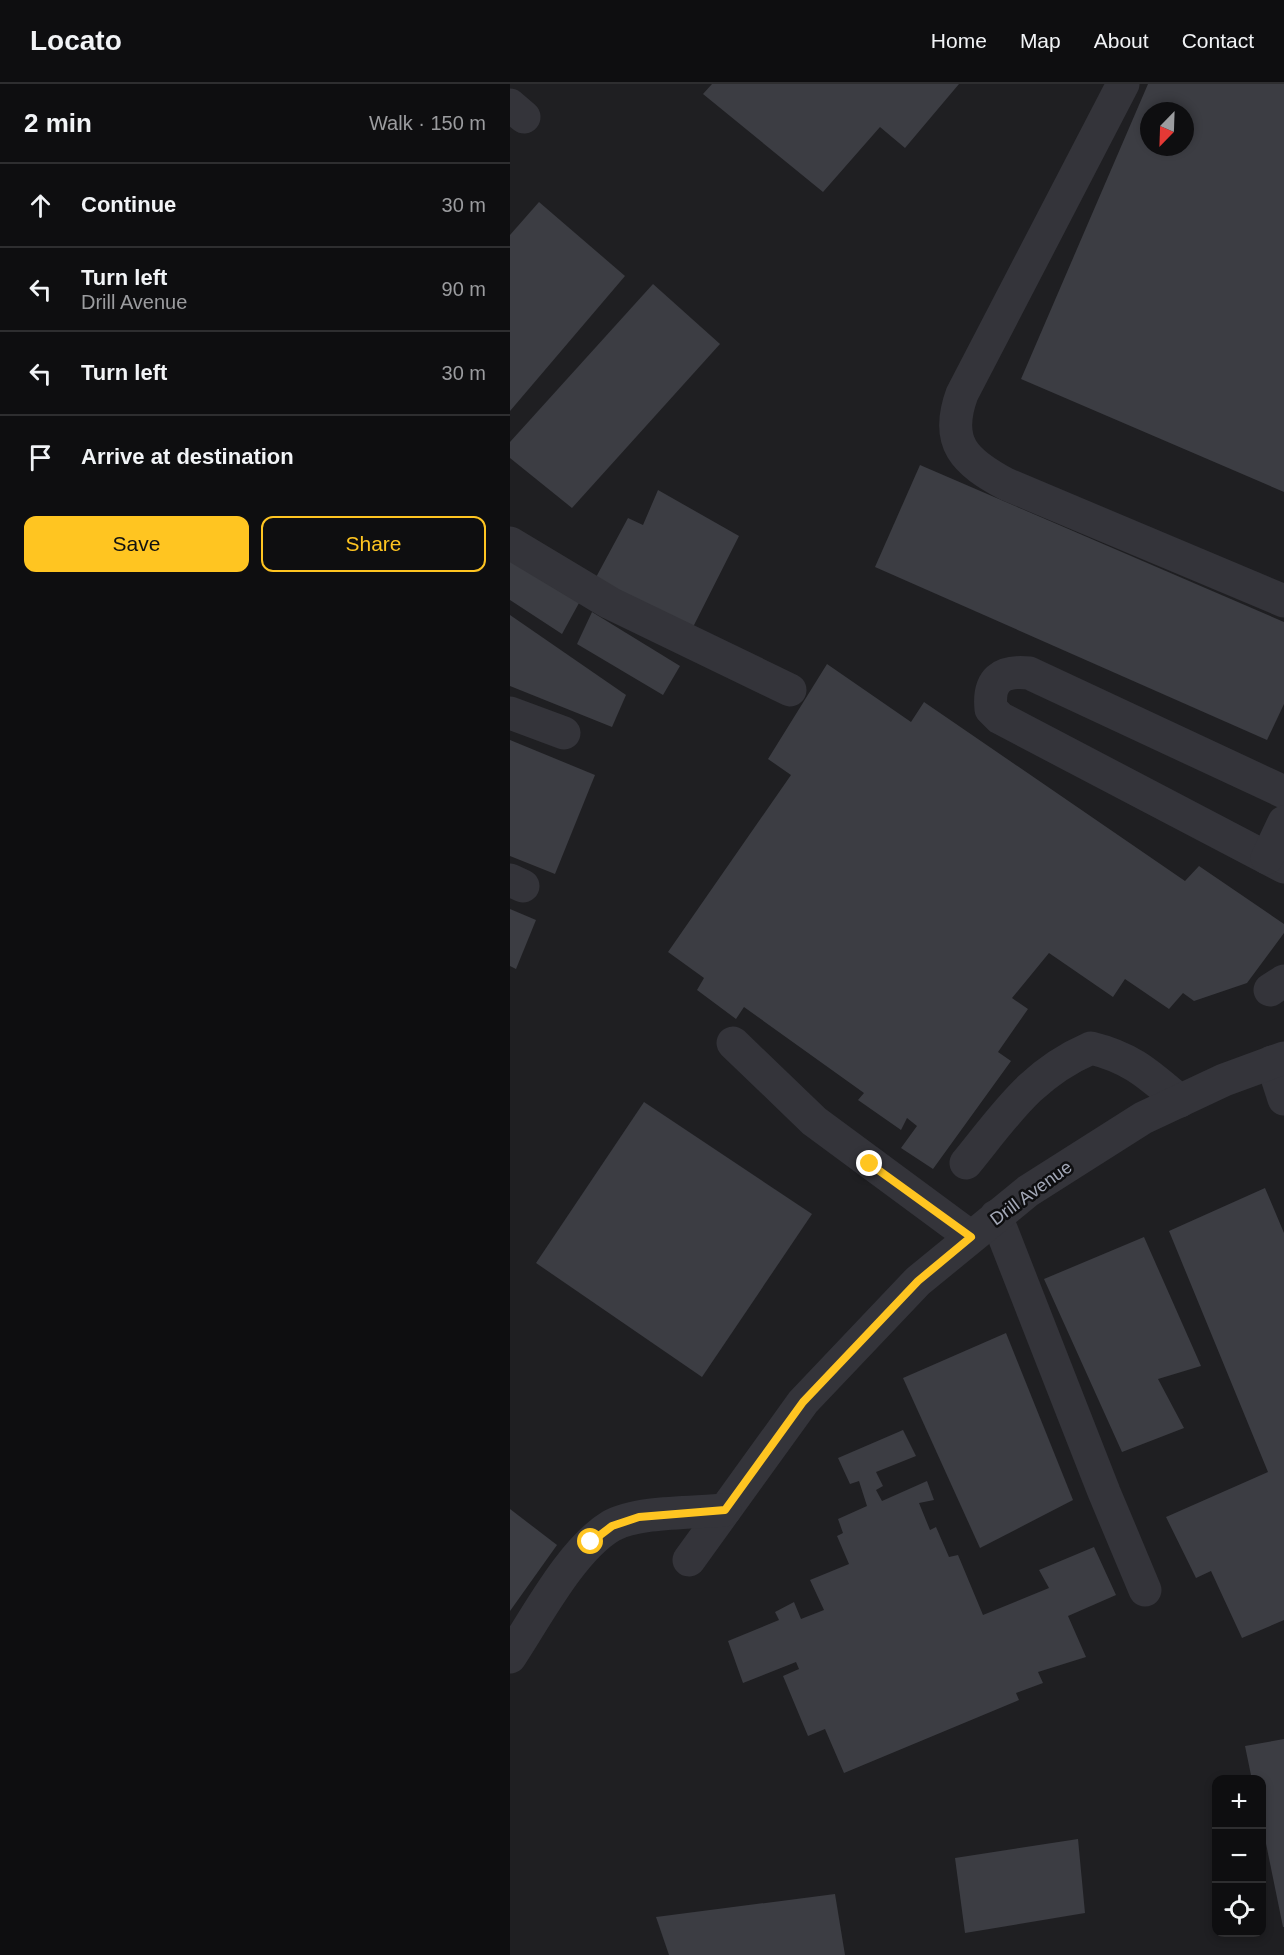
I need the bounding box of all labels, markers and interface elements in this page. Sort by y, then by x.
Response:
text: Locato [30,25,122,56]
text: Home [931,29,987,52]
text: Map [1020,29,1061,52]
text: About [1094,29,1149,52]
text: Contact [1182,29,1254,52]
north arrow [1140,102,1194,156]
text: 2 min [24,108,92,138]
text: Walk · 150 m [369,112,486,134]
icon: ahead [24,189,57,222]
text: Continue [81,192,176,217]
text: 30 m [442,194,486,216]
text: Turn left [81,265,167,290]
icon: left [24,273,57,306]
text: 90 m [442,278,486,300]
text: Drill Avenue [81,291,187,313]
icon: left [24,357,57,390]
text: Turn left [81,360,167,385]
text: 30 m [442,362,486,384]
icon: arrive [24,441,57,474]
text: Arrive at destination [81,444,294,469]
button: Save [24,516,249,572]
button: Share [261,516,486,572]
route end [856,1150,882,1176]
street label: Drill Avenue [986,1157,1076,1229]
route start [577,1528,603,1554]
map controls [1212,1775,1266,1937]
button: + [1212,1775,1266,1829]
button: − [1212,1829,1266,1883]
button: locate [1212,1883,1266,1937]

